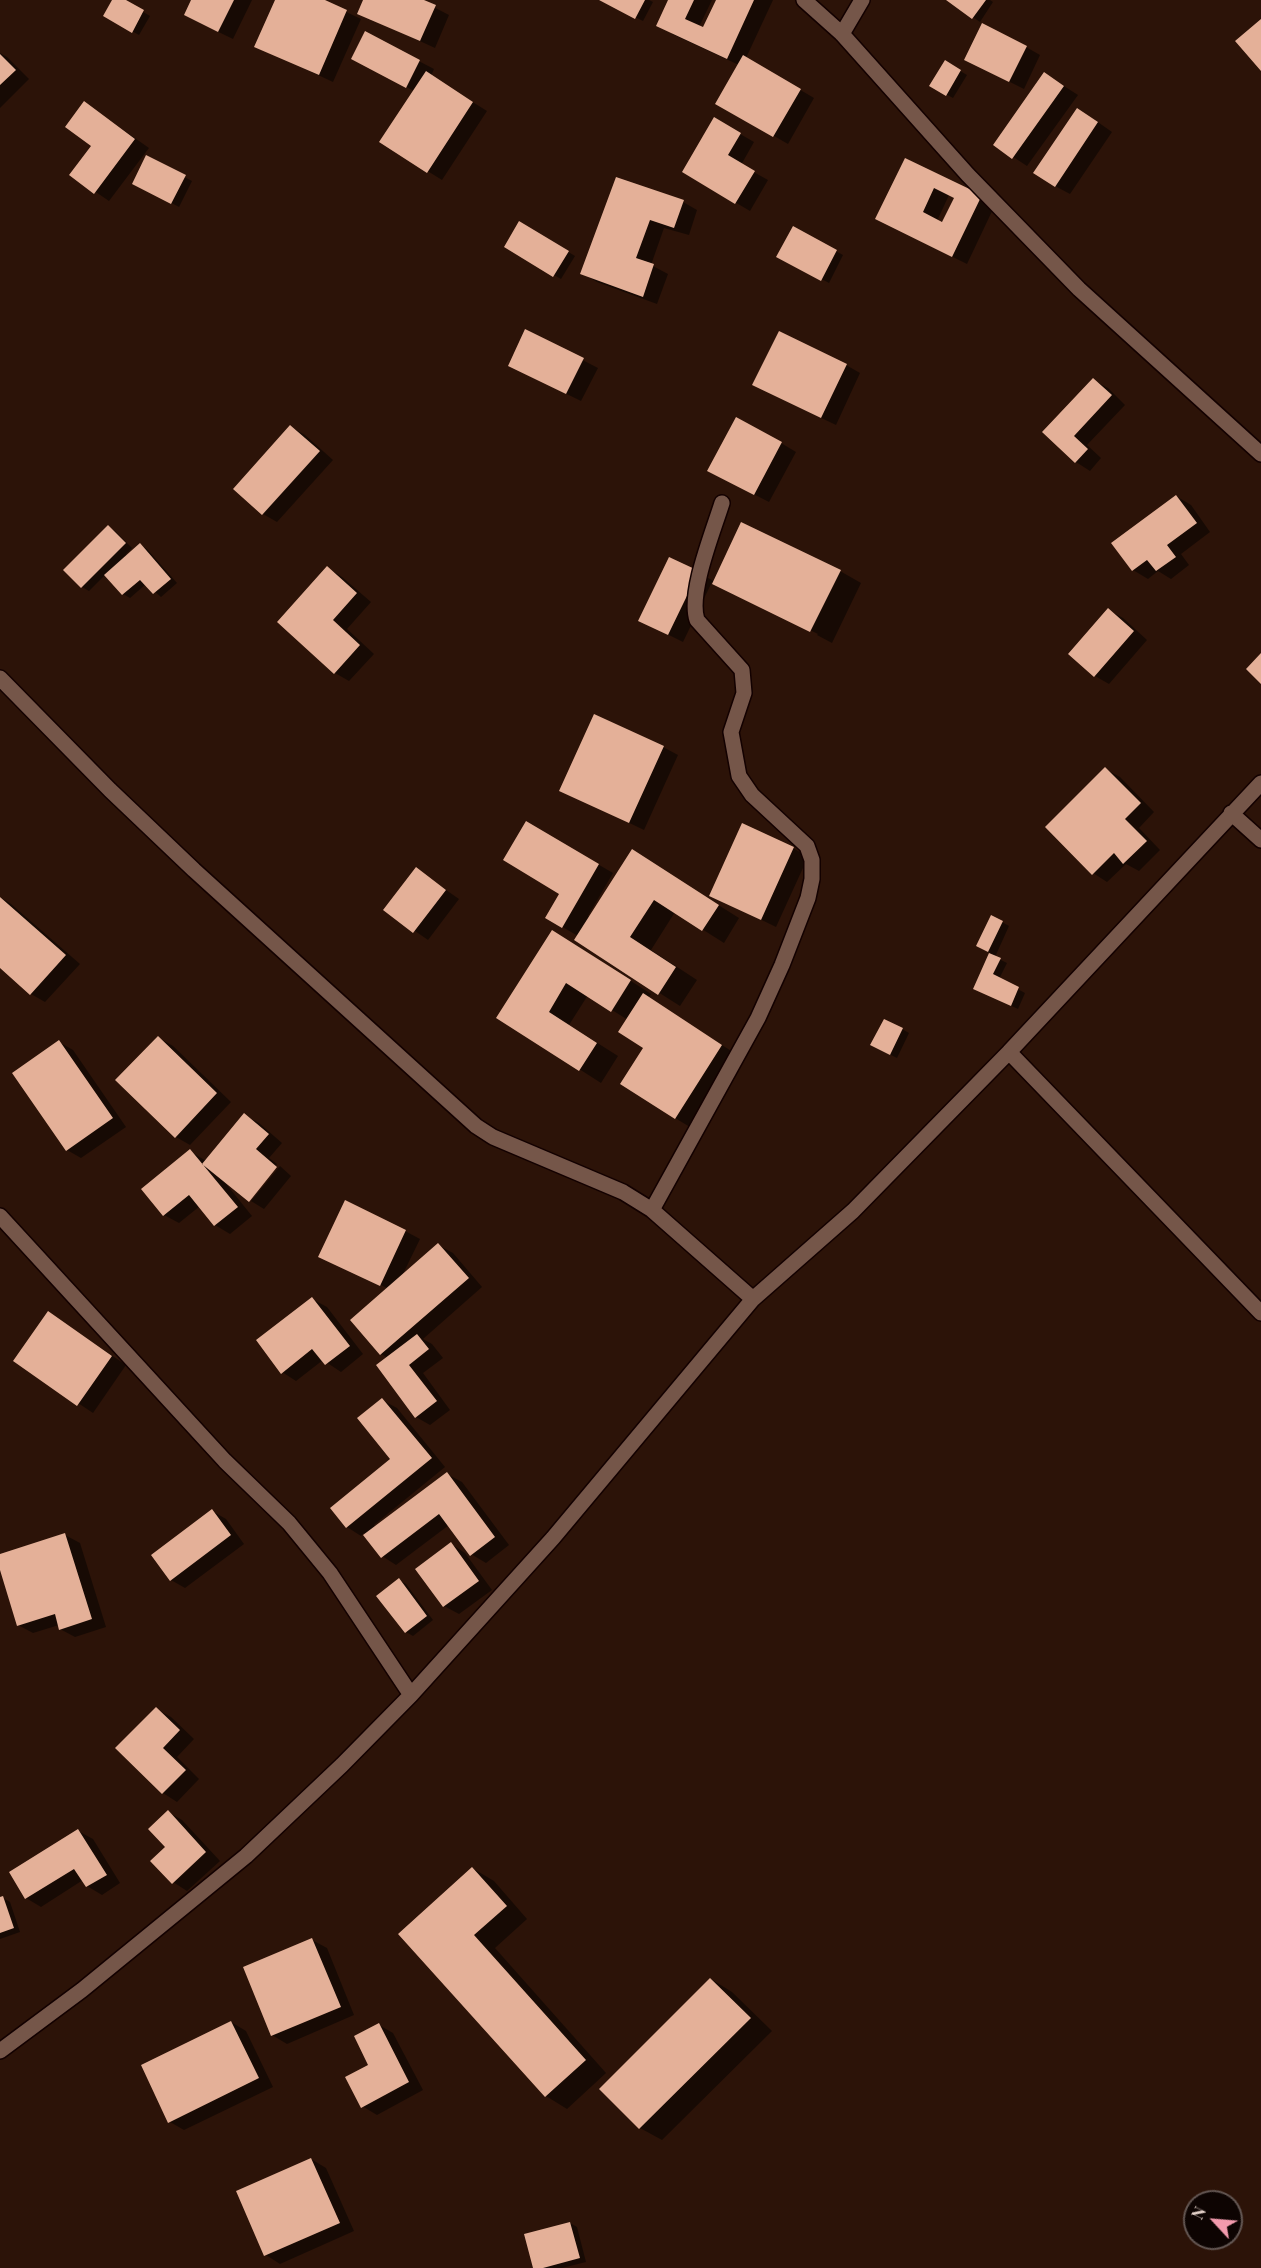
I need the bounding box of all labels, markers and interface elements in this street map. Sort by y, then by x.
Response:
north arrow [1183,2190,1243,2250]
text: N [1186,2203,1210,2223]

